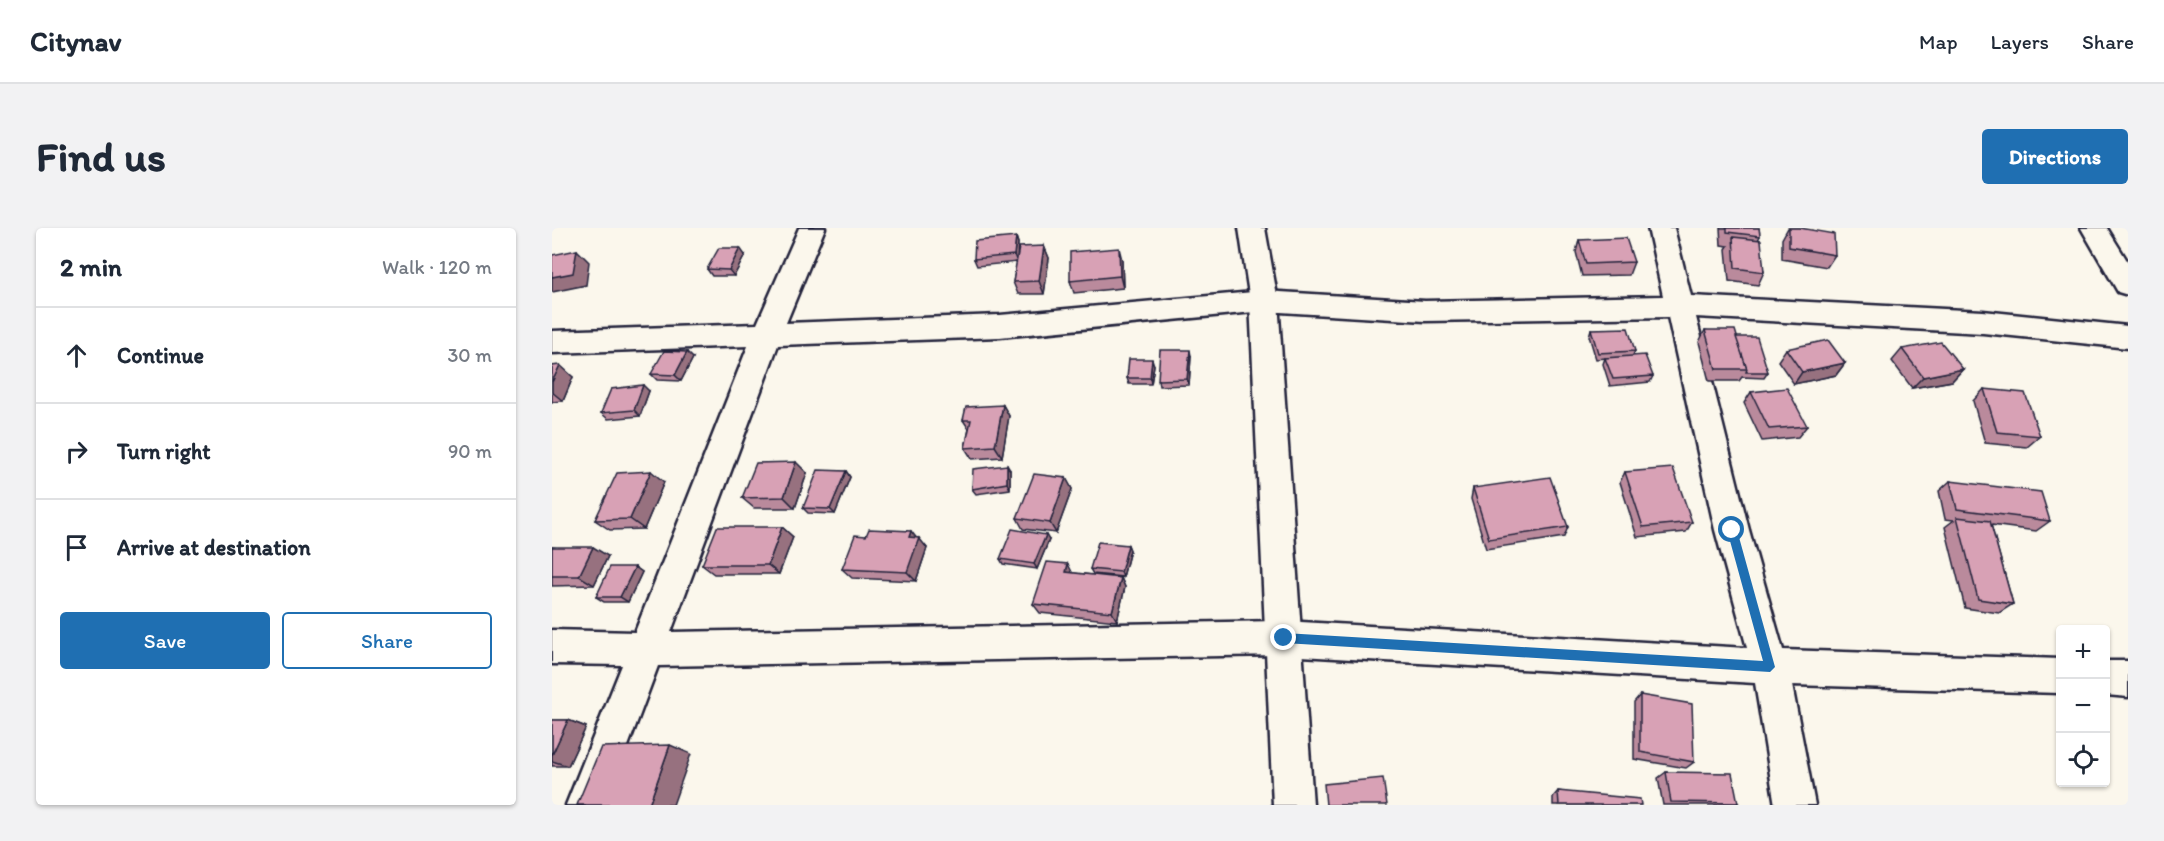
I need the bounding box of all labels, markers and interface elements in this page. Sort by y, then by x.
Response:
text: Citynav [30,24,121,58]
text: Map [1919,29,1958,54]
text: Layers [1991,29,2049,54]
text: Share [2082,29,2134,54]
button: Directions [1982,129,2128,184]
text: Find us [36,131,166,182]
text: 2 min [60,251,122,283]
text: Walk · 120 m [382,255,492,279]
icon: ahead [60,339,93,372]
text: Continue [117,342,204,369]
text: 30 m [447,343,492,367]
icon: right [60,435,93,468]
text: Turn right [117,438,211,465]
text: 90 m [448,439,492,463]
route start [1718,516,1744,542]
icon: arrive [60,531,93,564]
text: Arrive at destination [117,534,311,561]
button: Save [60,612,270,669]
button: Share [282,612,492,669]
route end [1270,624,1296,650]
map controls [2056,625,2110,787]
button: + [2056,625,2110,679]
button: − [2056,679,2110,733]
button: locate [2056,733,2110,787]

